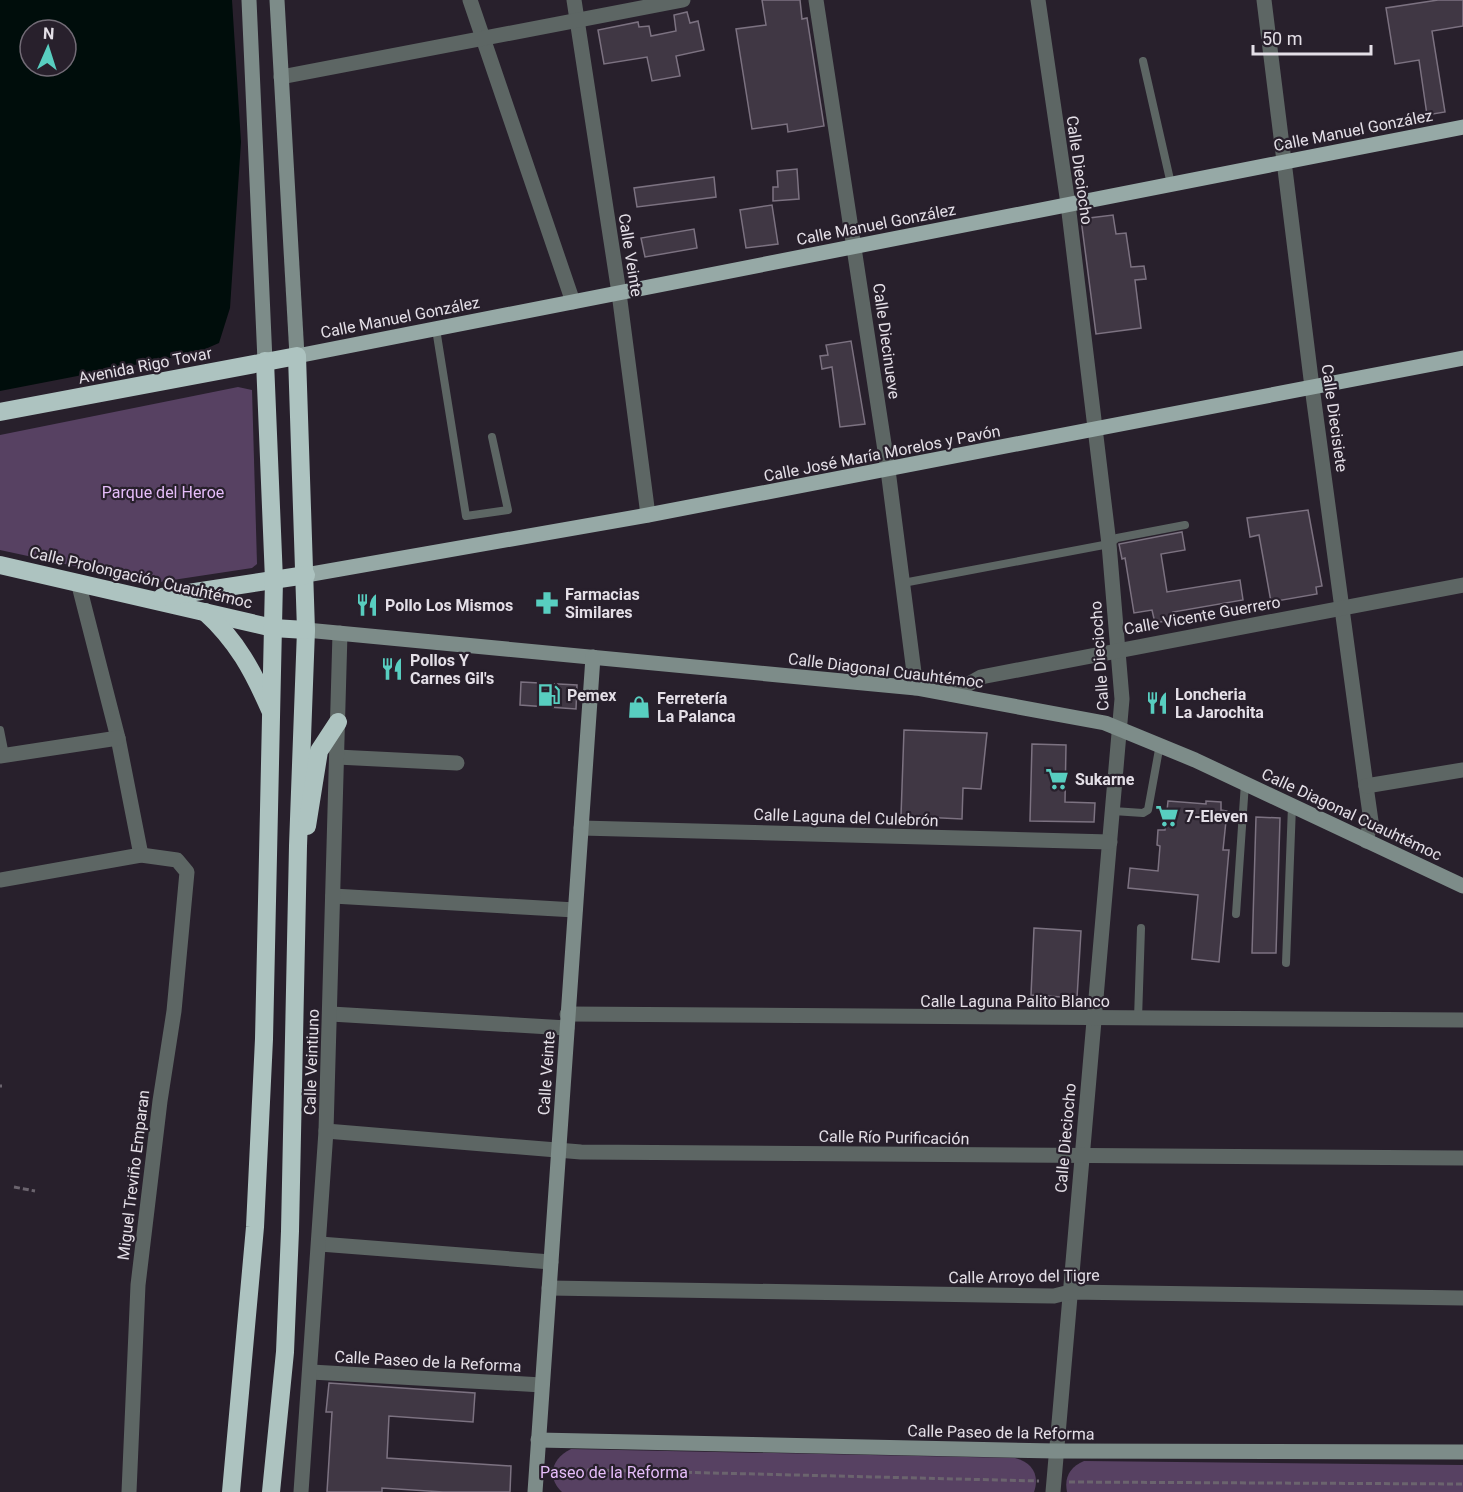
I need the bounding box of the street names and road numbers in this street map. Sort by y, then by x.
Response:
street label: Calle Manuel González [1272,106,1434,155]
street label: Calle Dieciocho [1062,114,1097,226]
street label: Calle Manuel González [795,200,957,249]
street label: Calle Veinte [615,212,646,298]
street label: Calle Diecinueve [869,282,904,400]
street label: Calle Manuel González [319,293,481,342]
street label: Avenida Rigo Tovar [77,343,214,388]
street label: Calle Diecisiete [1318,363,1351,473]
street label: Calle José María Morelos y Pavón [762,421,1002,486]
street label: Calle Prolongación Cuauhtémoc [27,543,254,612]
street label: Calle Vicente Guerrero [1122,592,1282,639]
street label: Calle Dieciocho [1086,600,1113,711]
street label: Calle Diagonal Cuauhtémoc [787,649,985,692]
street label: Calle Diagonal Cuauhtémoc [1259,764,1445,865]
street label: Calle Laguna del Culebrón [753,805,939,830]
street label: Calle Laguna Palito Blanco [920,992,1110,1011]
street label: Calle Veintiuno [300,1009,323,1115]
street label: Calle Veinte [534,1030,559,1116]
street label: Calle Dieciocho [1051,1082,1080,1194]
street label: Miguel Treviño Emparan [114,1089,153,1261]
street label: Calle Río Purificación [819,1127,969,1148]
street label: Calle Arroyo del Tigre [948,1266,1100,1287]
street label: Calle Paseo de la Reforma [334,1347,522,1376]
street label: Calle Paseo de la Reforma [907,1421,1095,1444]

